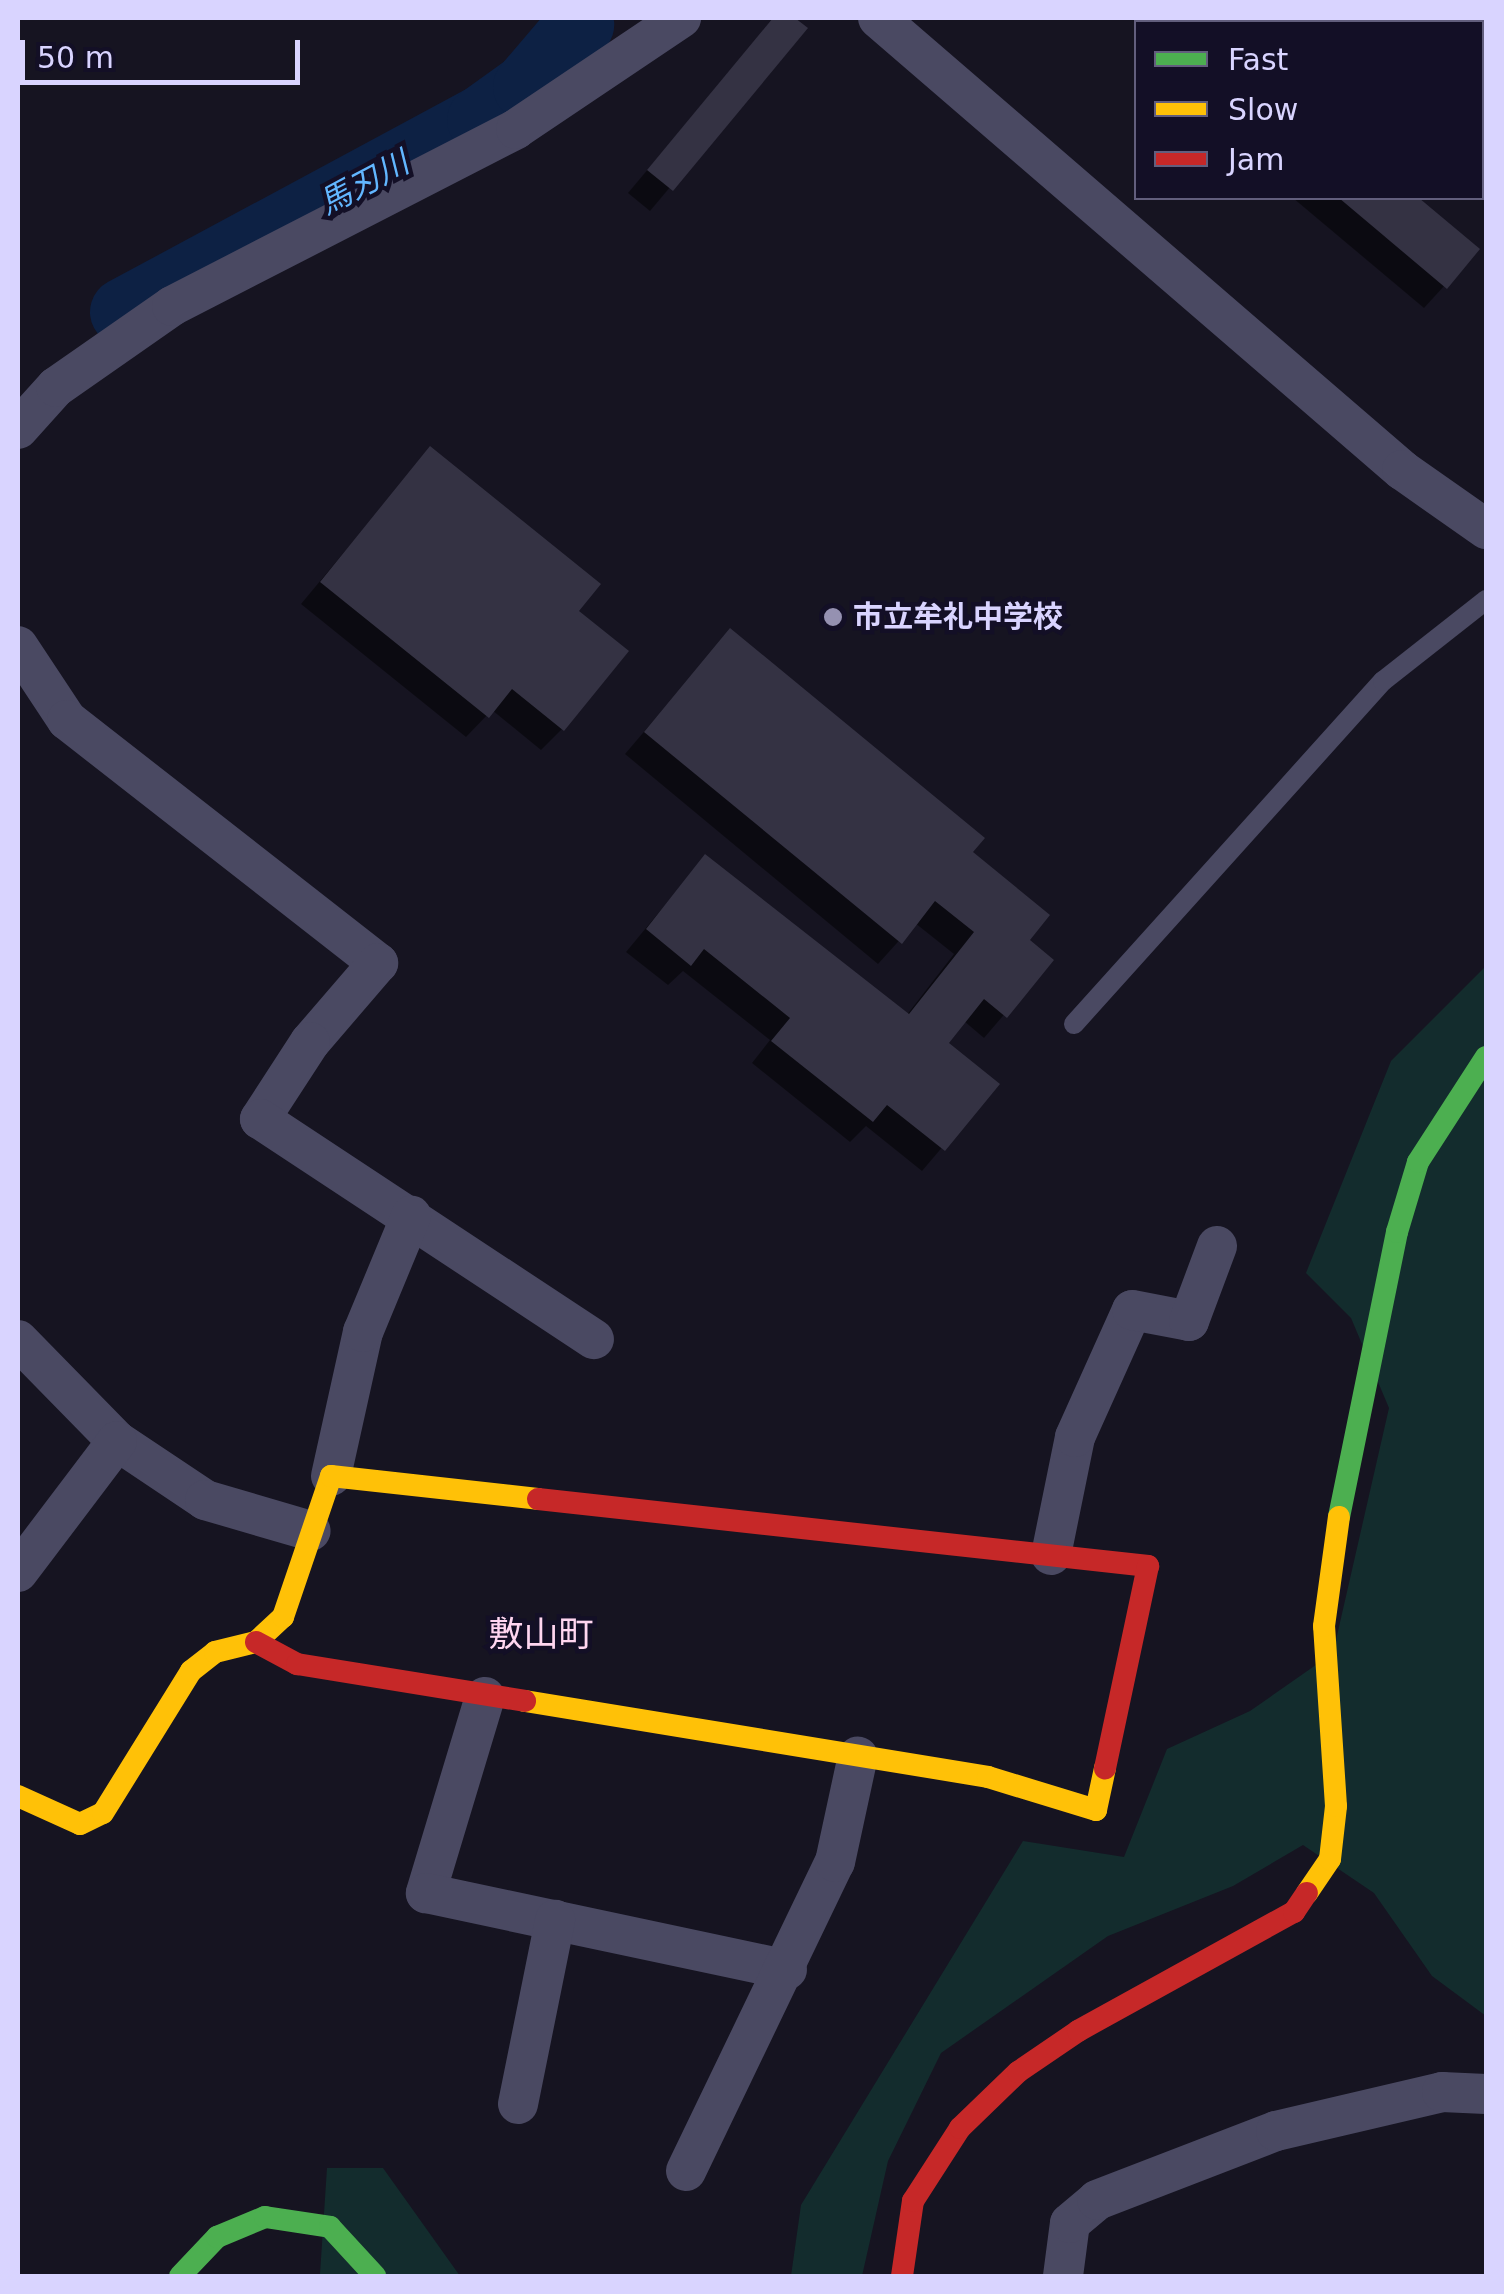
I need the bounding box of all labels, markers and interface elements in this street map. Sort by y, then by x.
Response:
scale bar [25,20,305,82]
legend [1134,20,1484,200]
text: 50 m [37,40,114,75]
text: Fast [1228,42,1288,77]
text: Slow [1228,92,1298,127]
text: Jam [1228,142,1284,177]
water label: 馬刃川 [313,144,415,222]
place label: 市立牟礼中学校 [853,599,1063,635]
marker: 市立牟礼中学校 [822,606,844,628]
district label: 敷山町 [489,1613,593,1655]

